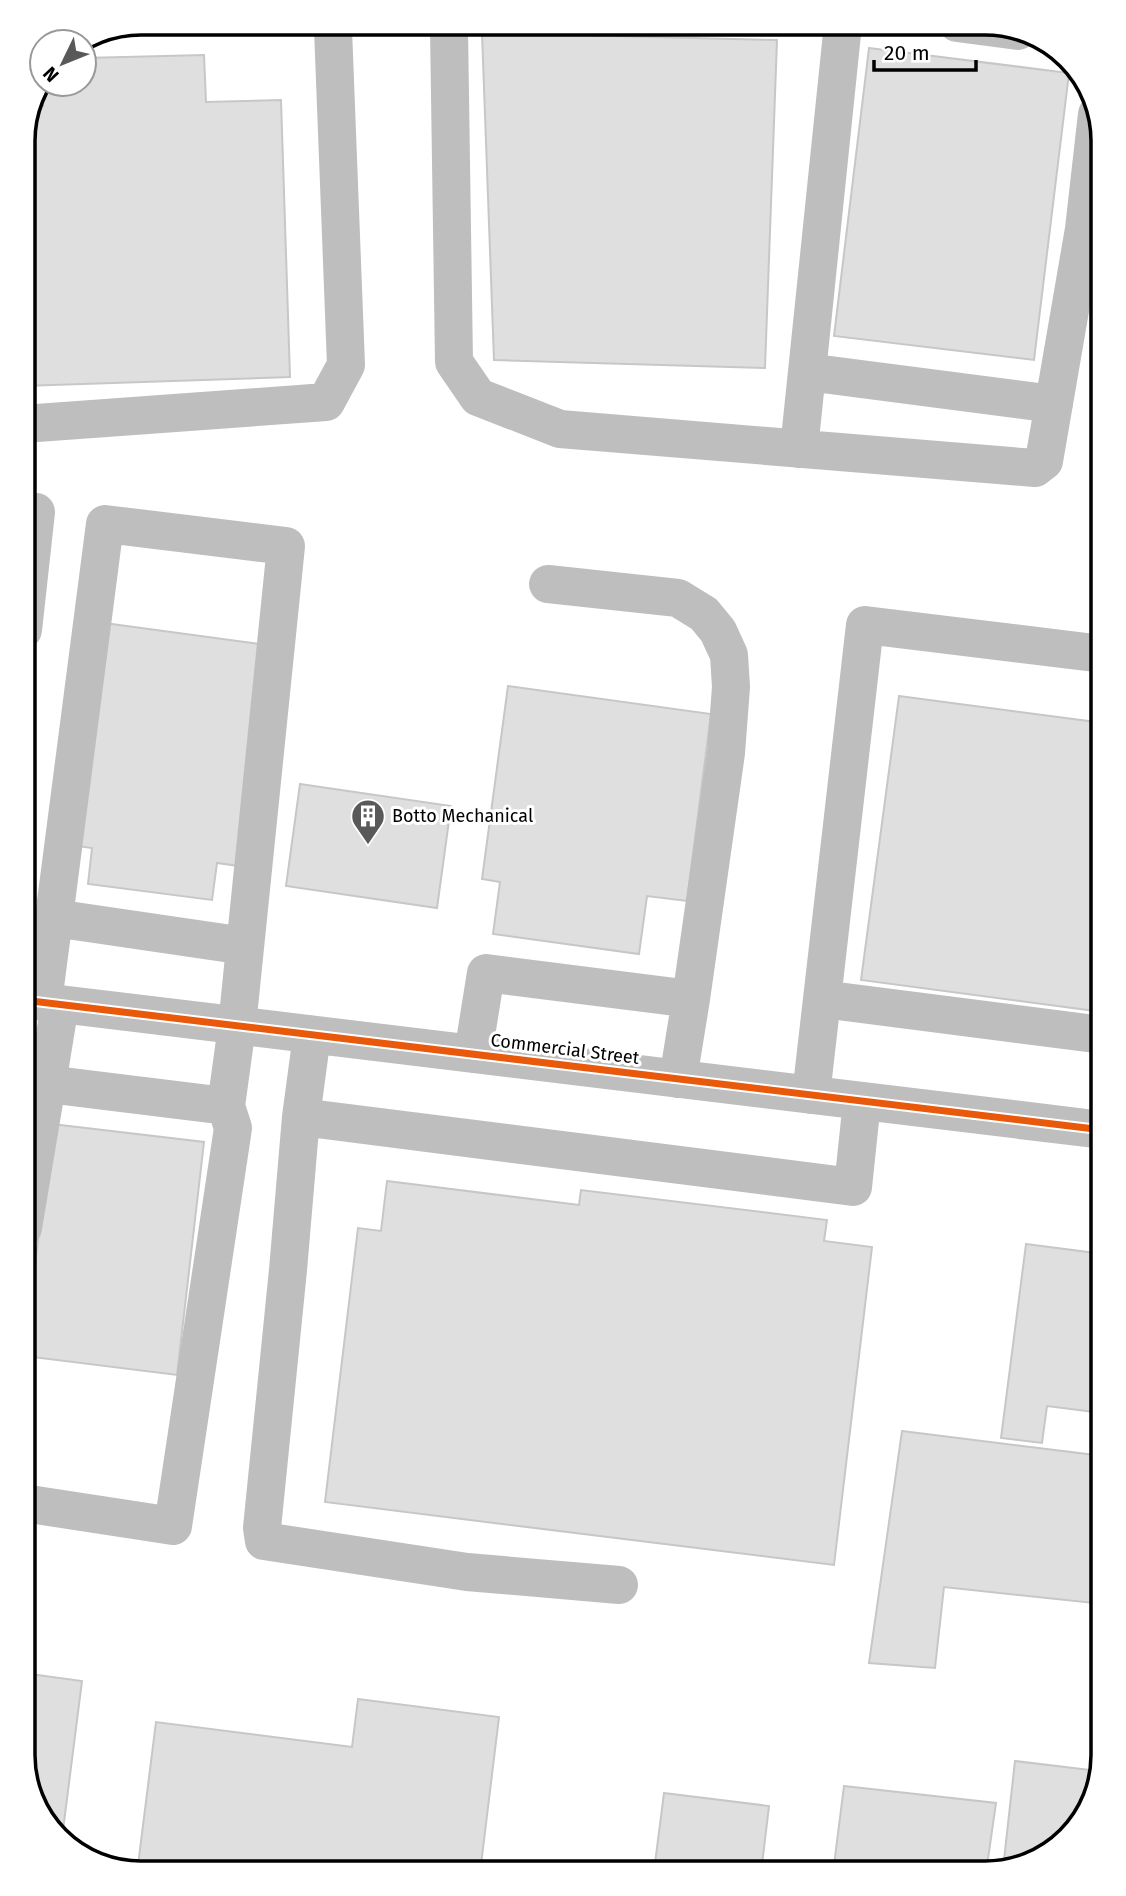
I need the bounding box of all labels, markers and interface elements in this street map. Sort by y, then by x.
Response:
north arrow [28,28,98,98]
scale bar [874,28,976,72]
text: 20 m [884,40,930,66]
text: N [38,62,64,87]
building icon: Botto Mechanical [349,797,387,846]
place label: Botto Mechanical [392,805,533,827]
street label: Commercial Street [489,1029,641,1069]

